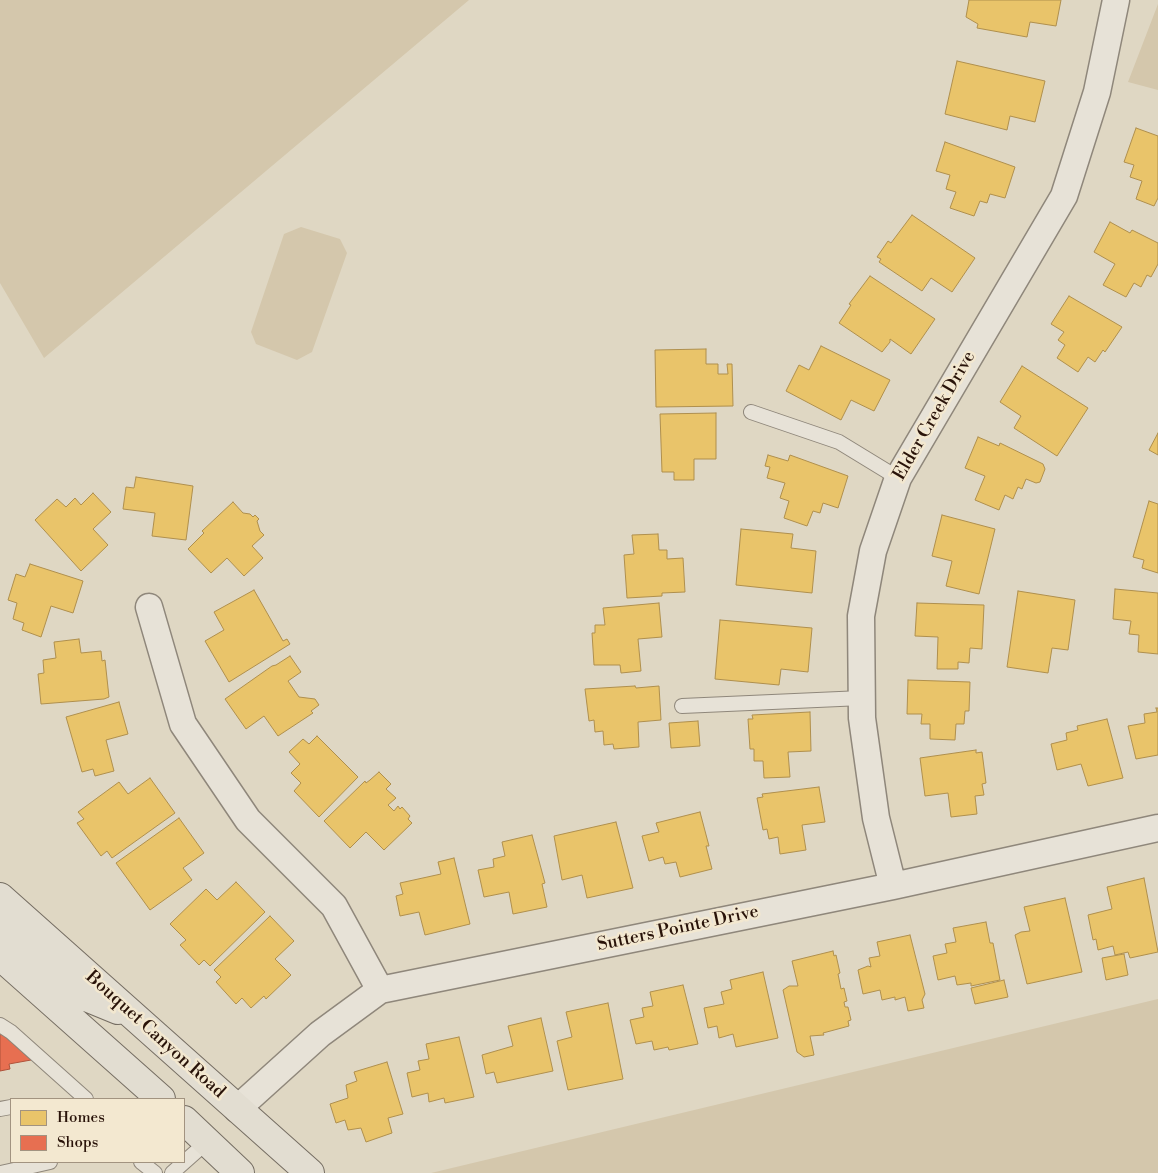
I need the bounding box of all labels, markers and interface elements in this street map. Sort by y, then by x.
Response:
street label: Elder Creek Drive [889,348,981,484]
street label: Sutters Pointe Drive [595,901,761,957]
street label: Bouquet Canyon Road [81,967,229,1103]
legend [10,1098,185,1163]
text: Homes [57,1108,105,1127]
text: Shops [57,1133,98,1152]

